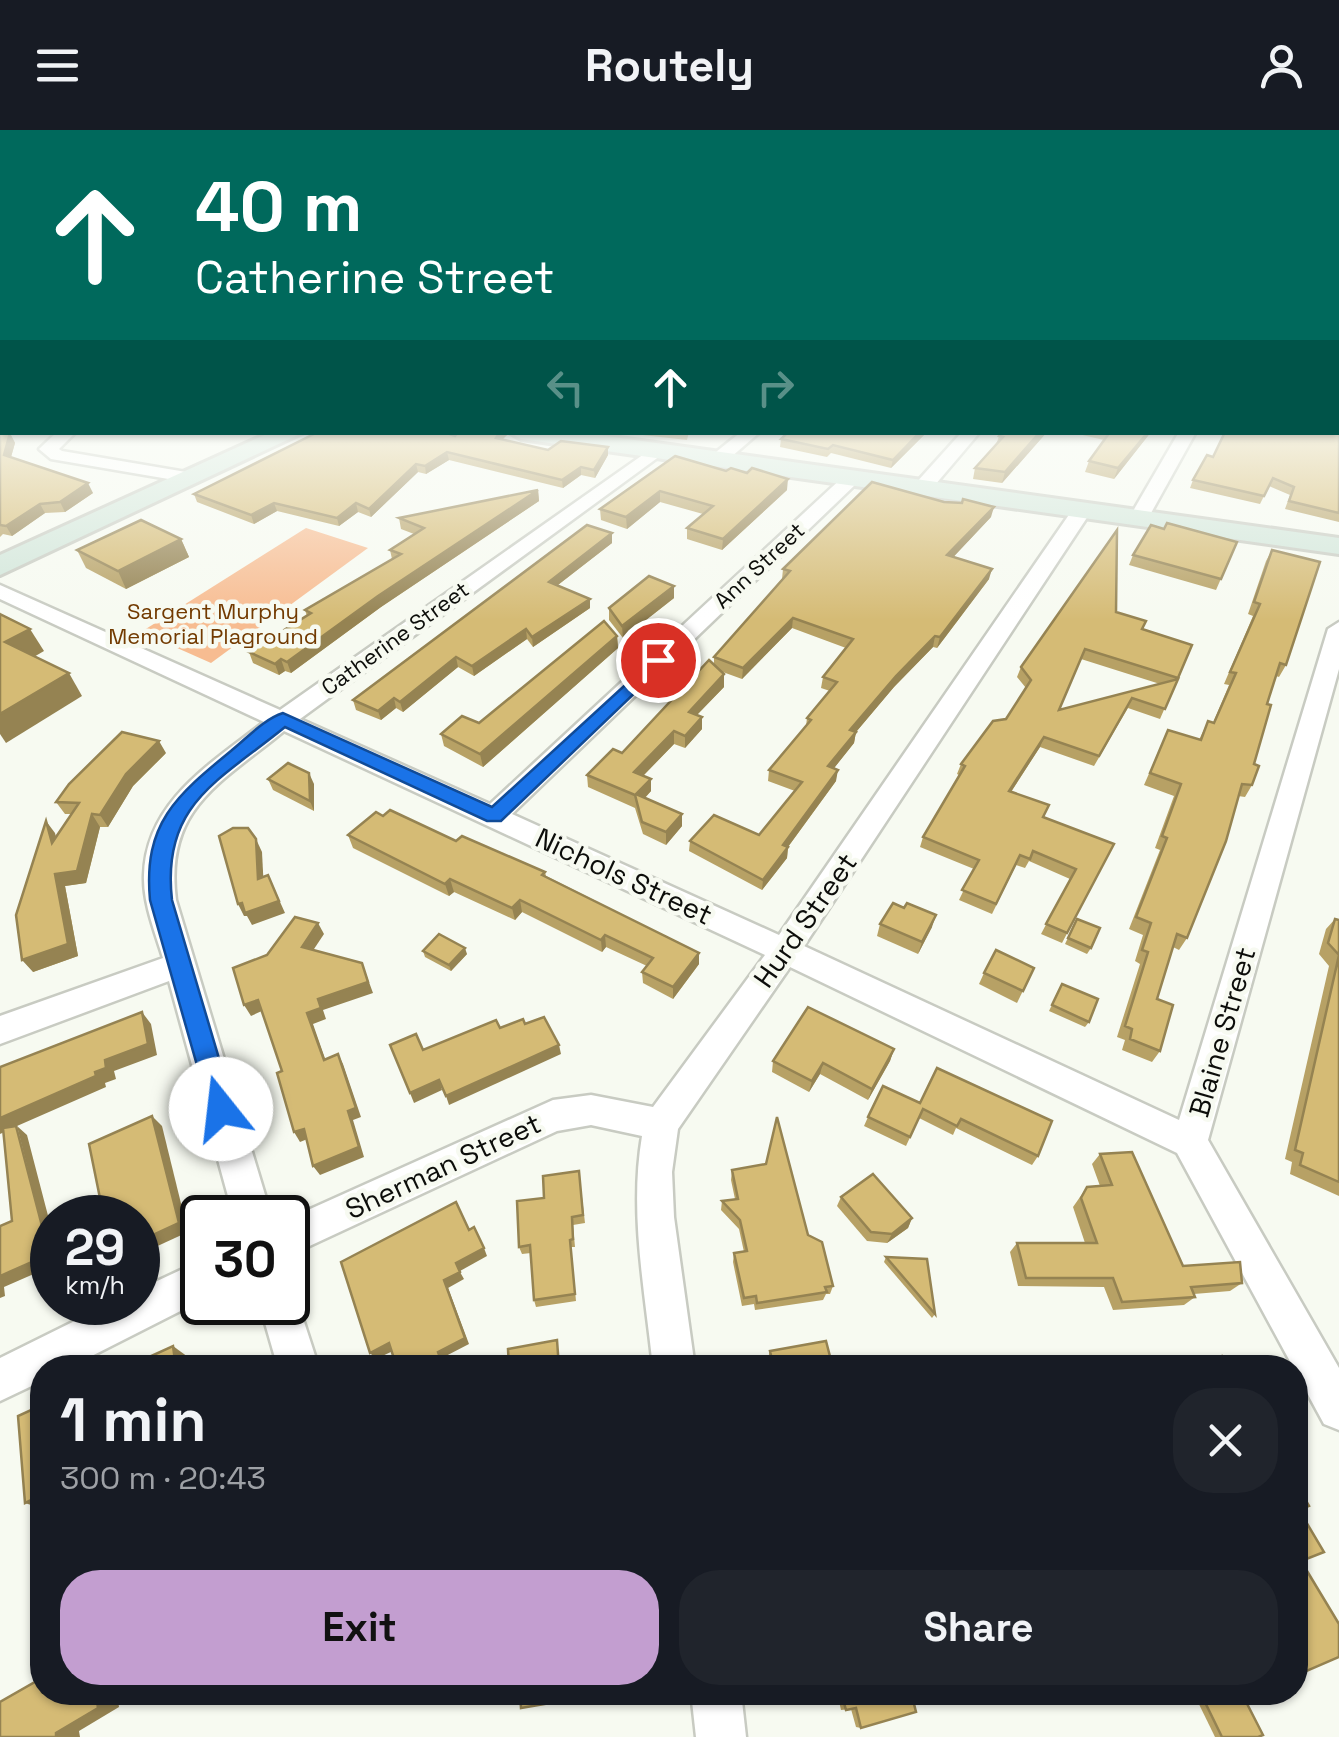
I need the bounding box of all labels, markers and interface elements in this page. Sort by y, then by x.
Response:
text: Routely [585,37,754,94]
icon: menu [30,38,85,93]
icon: person [1254,38,1309,93]
text: 40 m [195,162,362,251]
icon: ahead [30,170,160,300]
text: Catherine Street [195,249,555,306]
icon: left [538,360,593,415]
icon: ahead [643,360,698,415]
icon: right [748,360,803,415]
street label: Ann Street [708,516,810,614]
street label: Catherine Street [316,575,474,701]
park label: Sargent Murphy Memorial Plaground [108,597,318,650]
pin [616,618,701,703]
icon: arrive [631,633,686,688]
street label: Nichols Street [530,819,718,933]
street label: Hurd Street [745,846,865,994]
street label: Blaine Street [1181,943,1263,1121]
position arrow [169,1057,273,1161]
street label: Sherman Street [340,1105,546,1227]
speed limit sign: 30 [180,1195,310,1325]
text: 29 [65,1216,125,1280]
text: km/h [65,1269,125,1301]
text: 1 min [60,1382,207,1459]
button: close [1173,1388,1278,1493]
text: 300 m · 20:43 [60,1458,266,1498]
button: Exit [60,1570,659,1685]
button: Share [679,1570,1278,1685]

